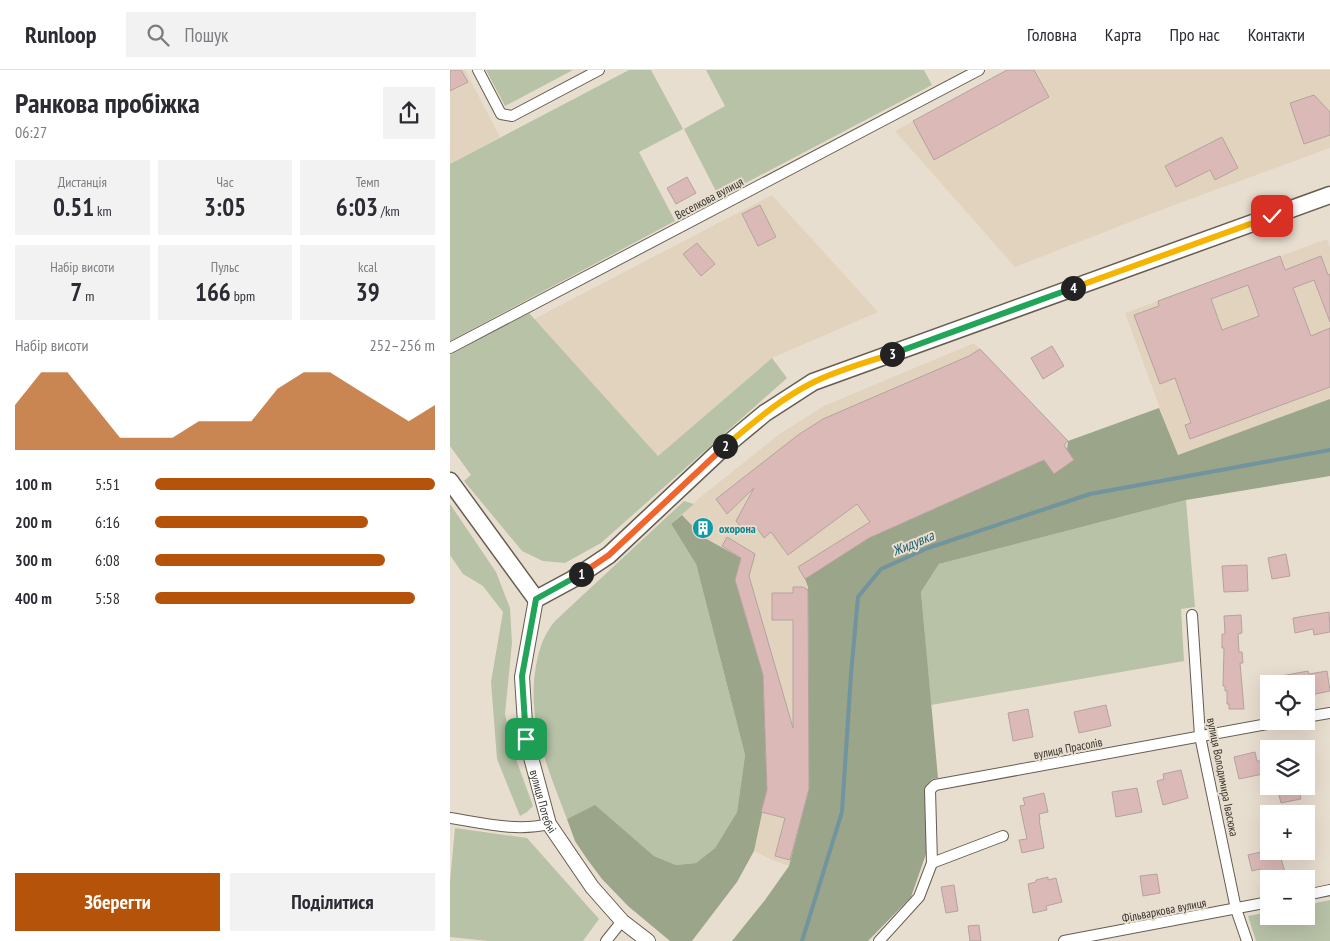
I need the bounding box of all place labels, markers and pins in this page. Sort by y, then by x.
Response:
pin [1251,195,1293,237]
pin: 4 [1060,276,1086,300]
pin: 3 [880,342,904,366]
pin: 2 [712,434,738,458]
building icon: охорона [691,516,715,540]
place label: охорона [719,521,756,536]
pin: 1 [568,562,594,586]
pin [505,718,547,760]

